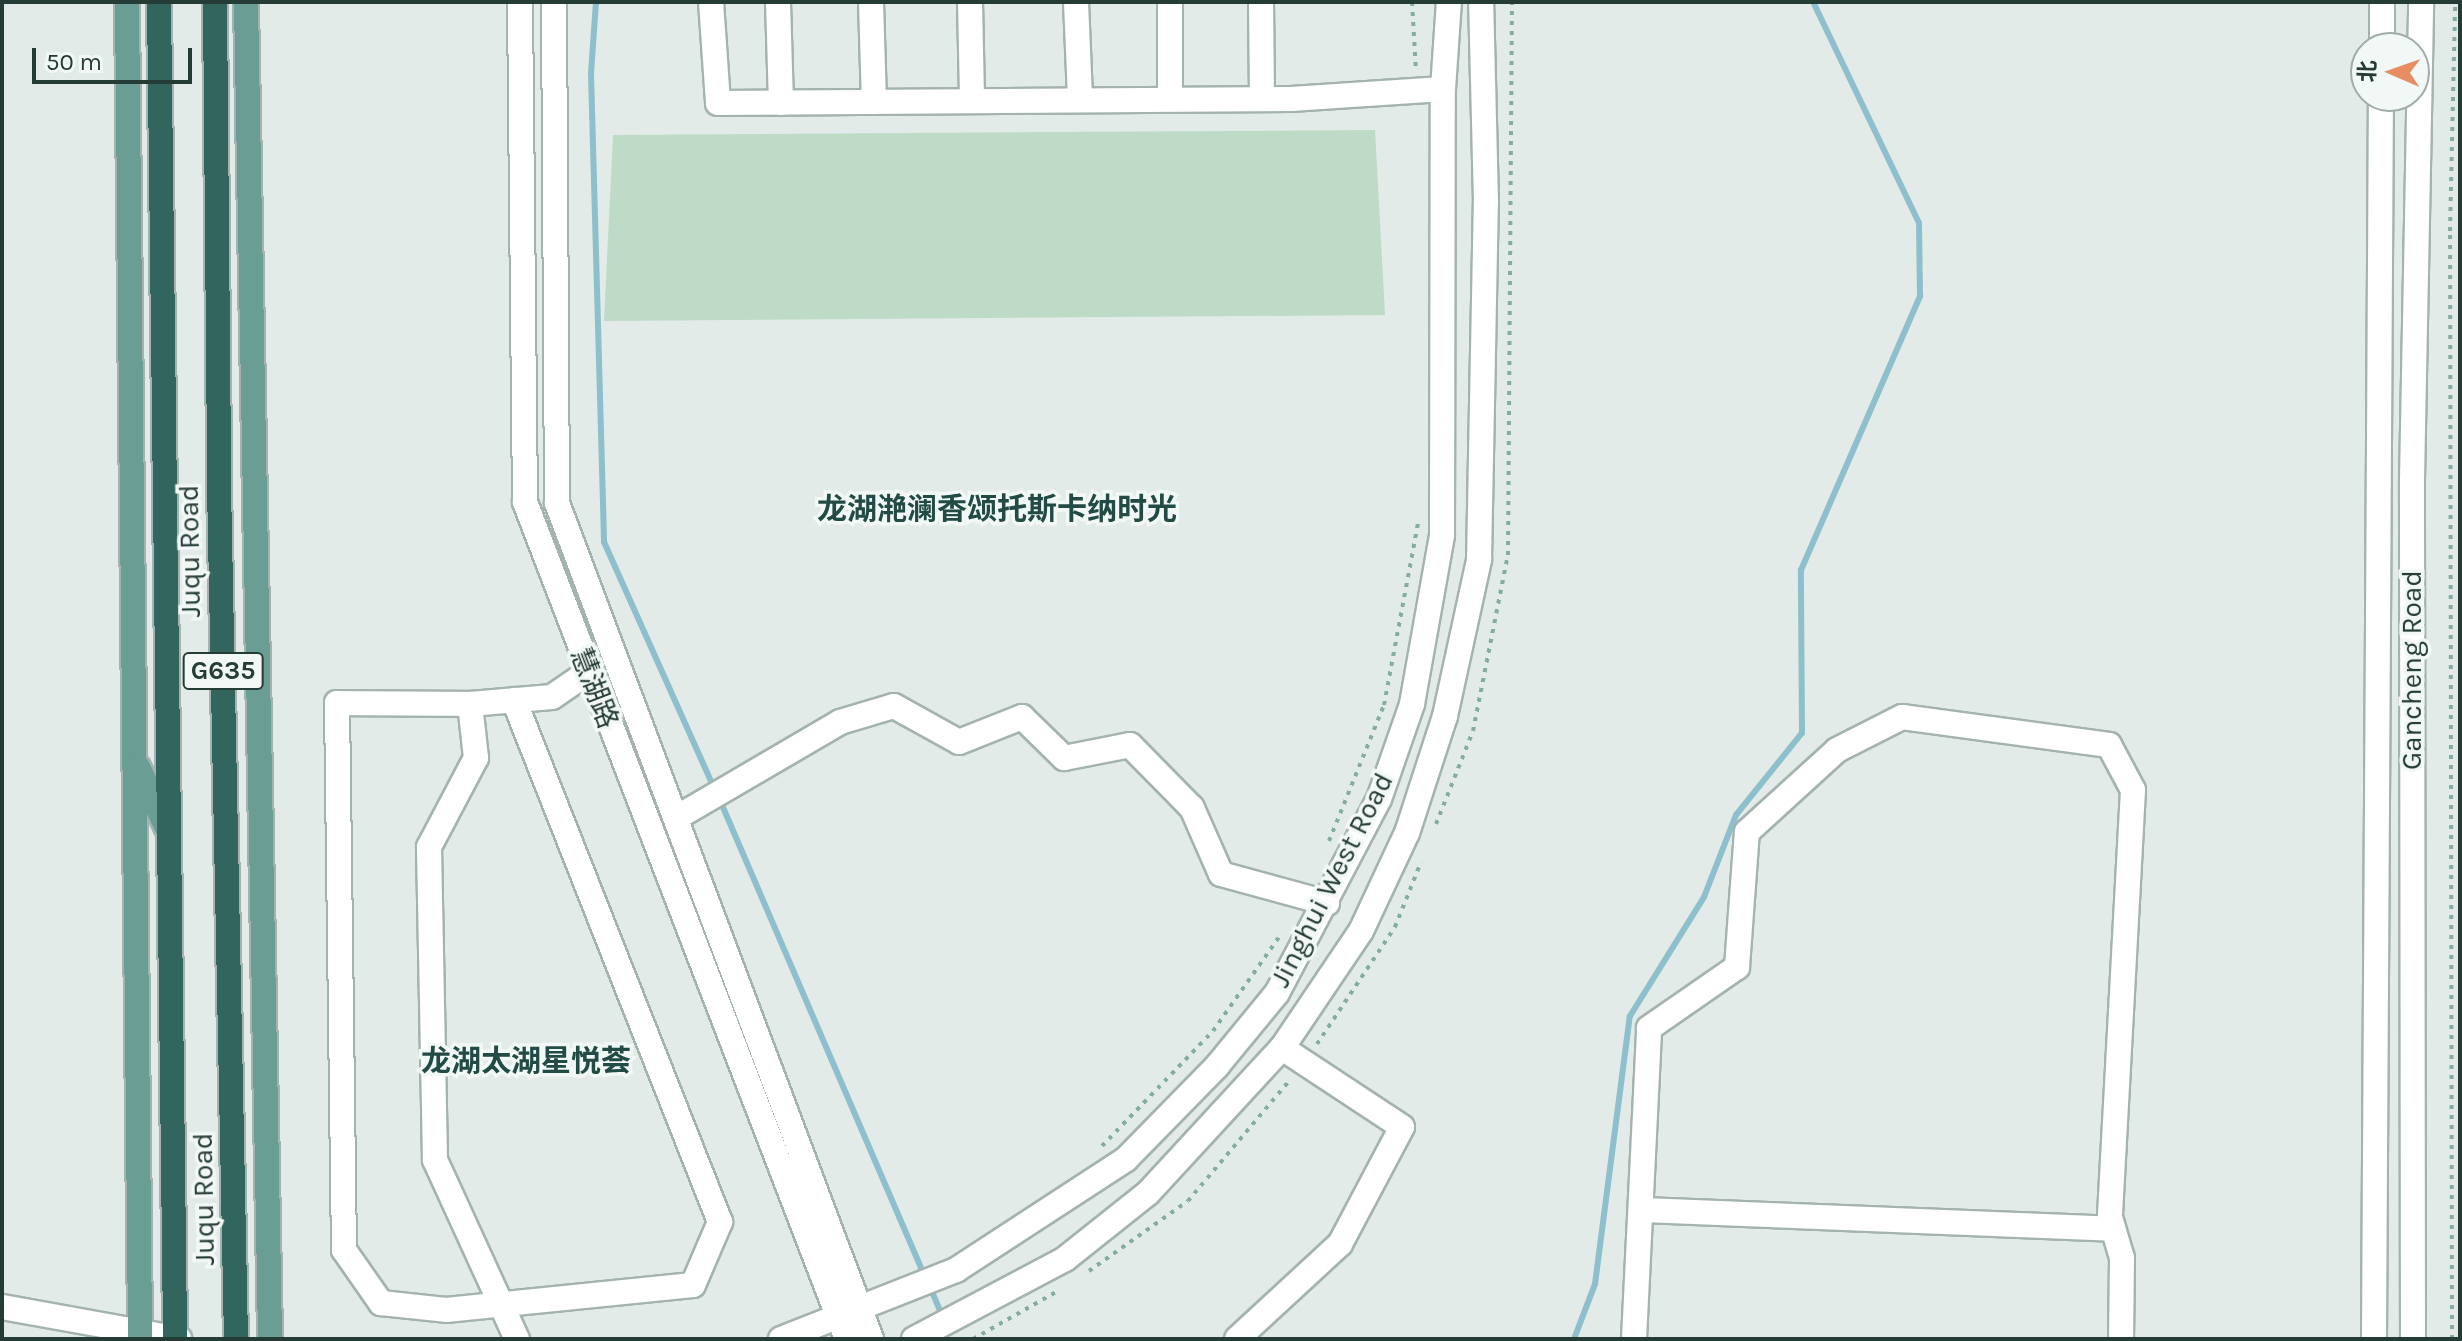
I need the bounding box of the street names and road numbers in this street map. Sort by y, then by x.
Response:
street label: Juqu Road [172,484,208,618]
street label: Gancheng Road [2395,570,2429,770]
street label: 慧湖路 [563,643,625,733]
road number: G635 [181,649,265,693]
street label: Jinghui West Road [1263,767,1401,993]
street label: Juqu Road [186,1132,222,1266]

